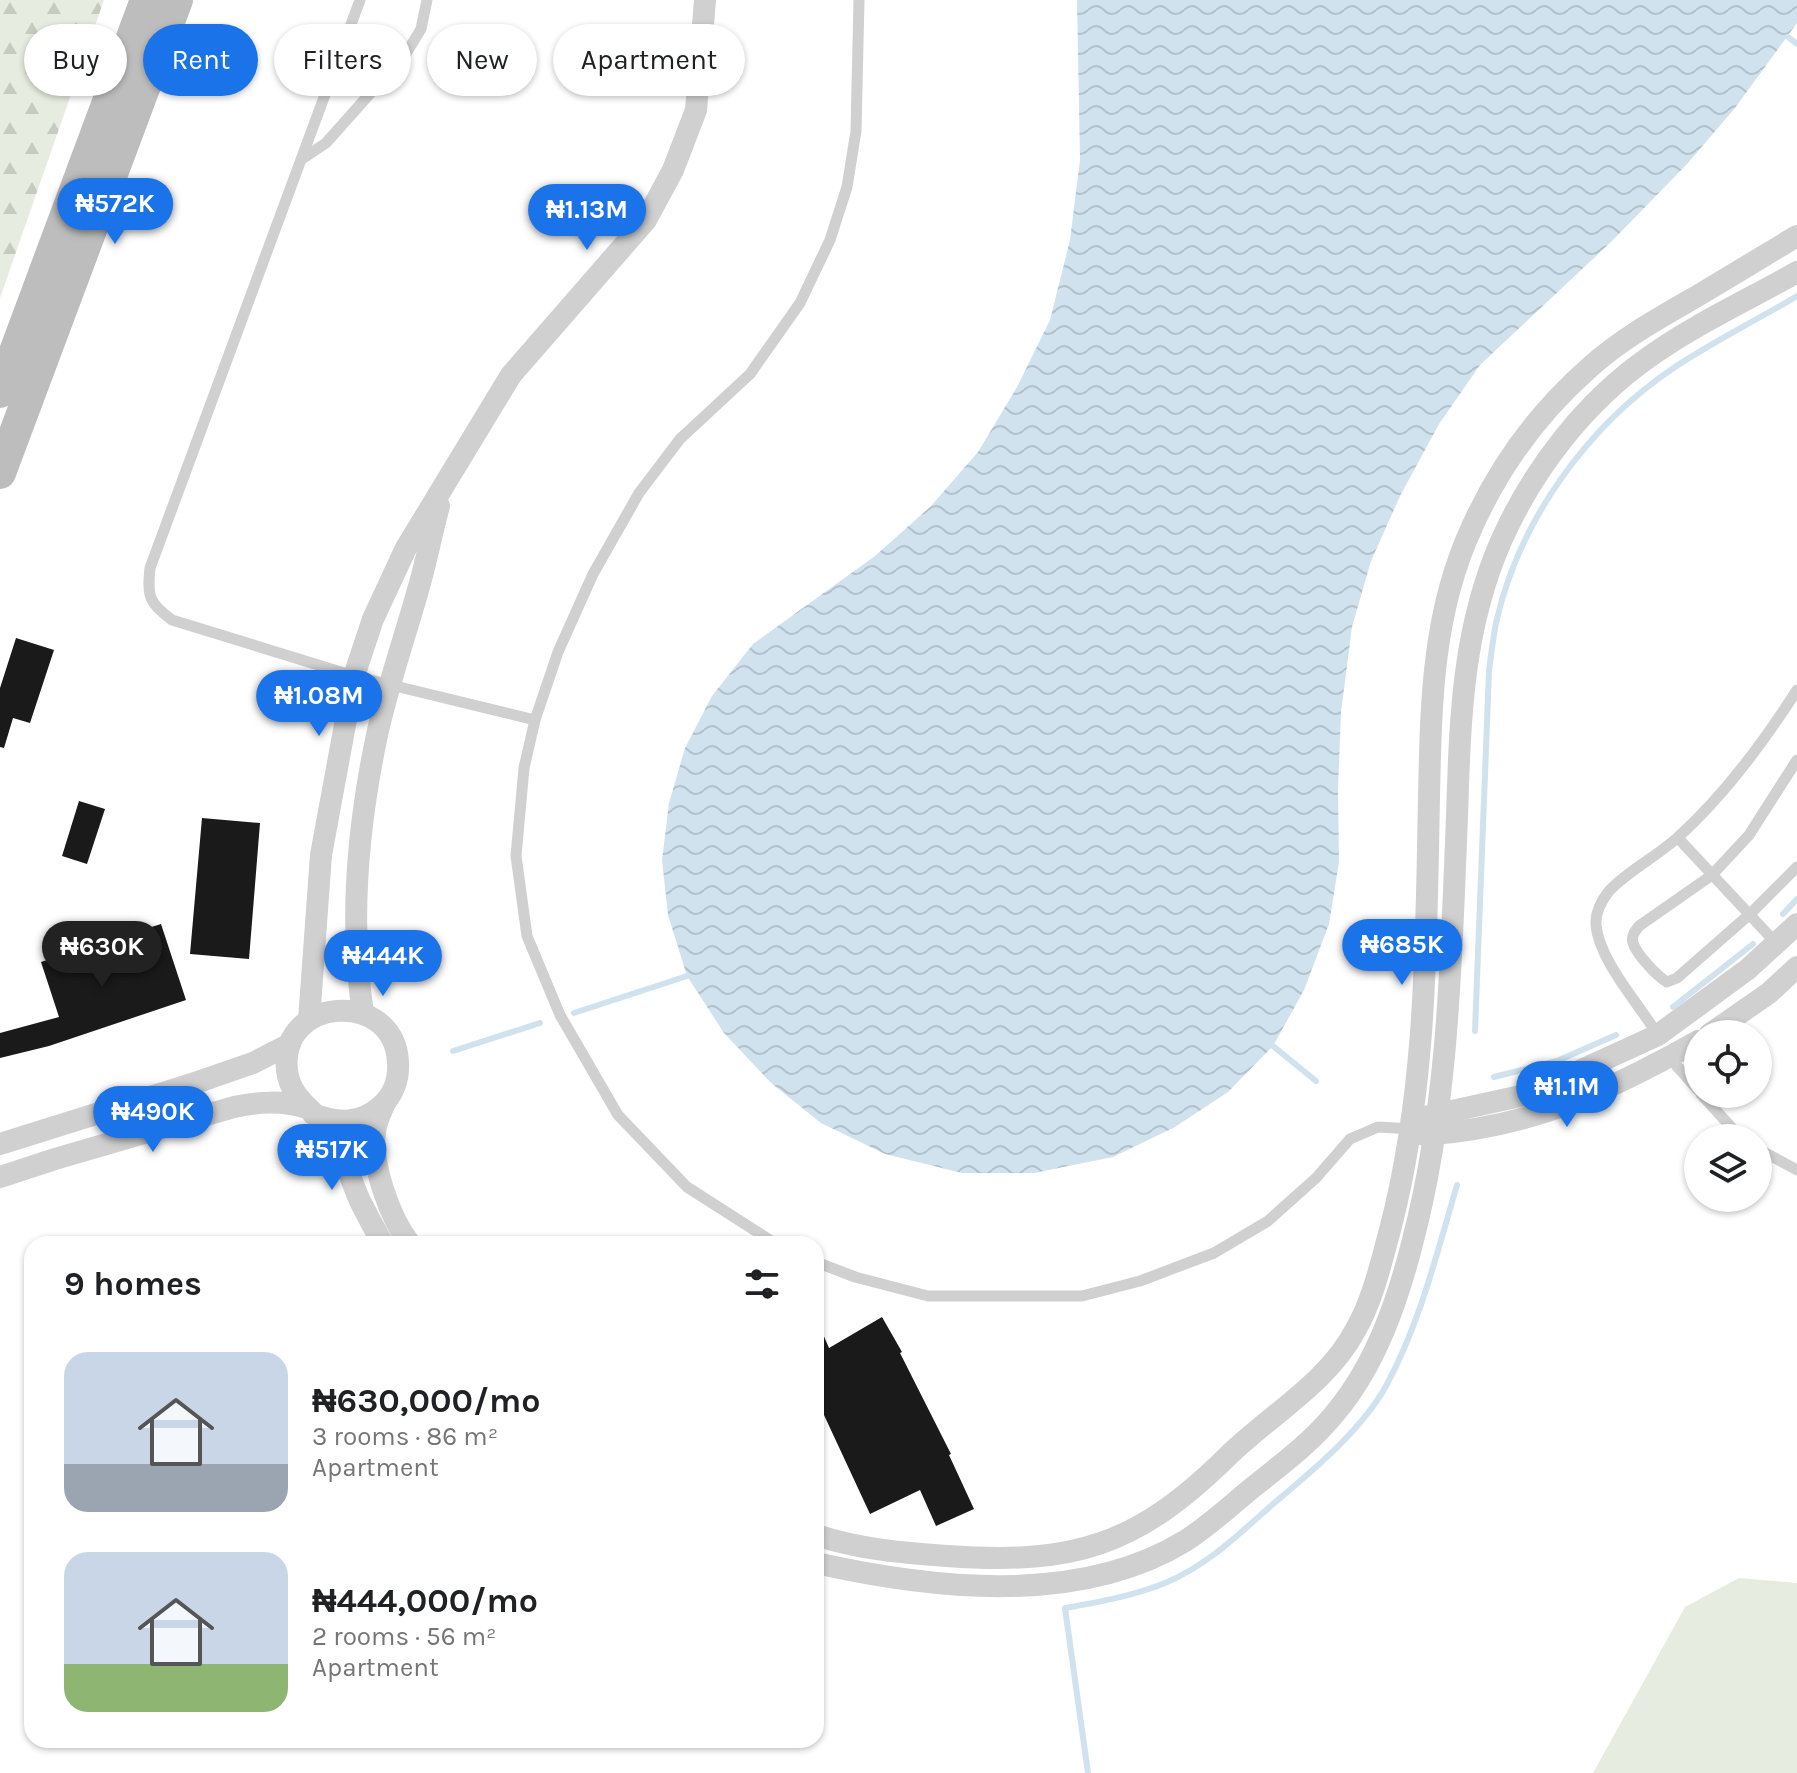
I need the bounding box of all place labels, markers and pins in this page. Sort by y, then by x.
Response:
pin: ₦572K [59,178,171,246]
pin: ₦1.13M [522,184,652,252]
pin: ₦1.08M [254,670,384,738]
pin: ₦685K [1346,919,1458,987]
pin: ₦630K [46,921,158,989]
pin: ₦444K [327,930,439,998]
pin: ₦1.1M [1511,1061,1623,1129]
pin: ₦490K [97,1086,209,1154]
pin: ₦517K [276,1124,388,1192]

